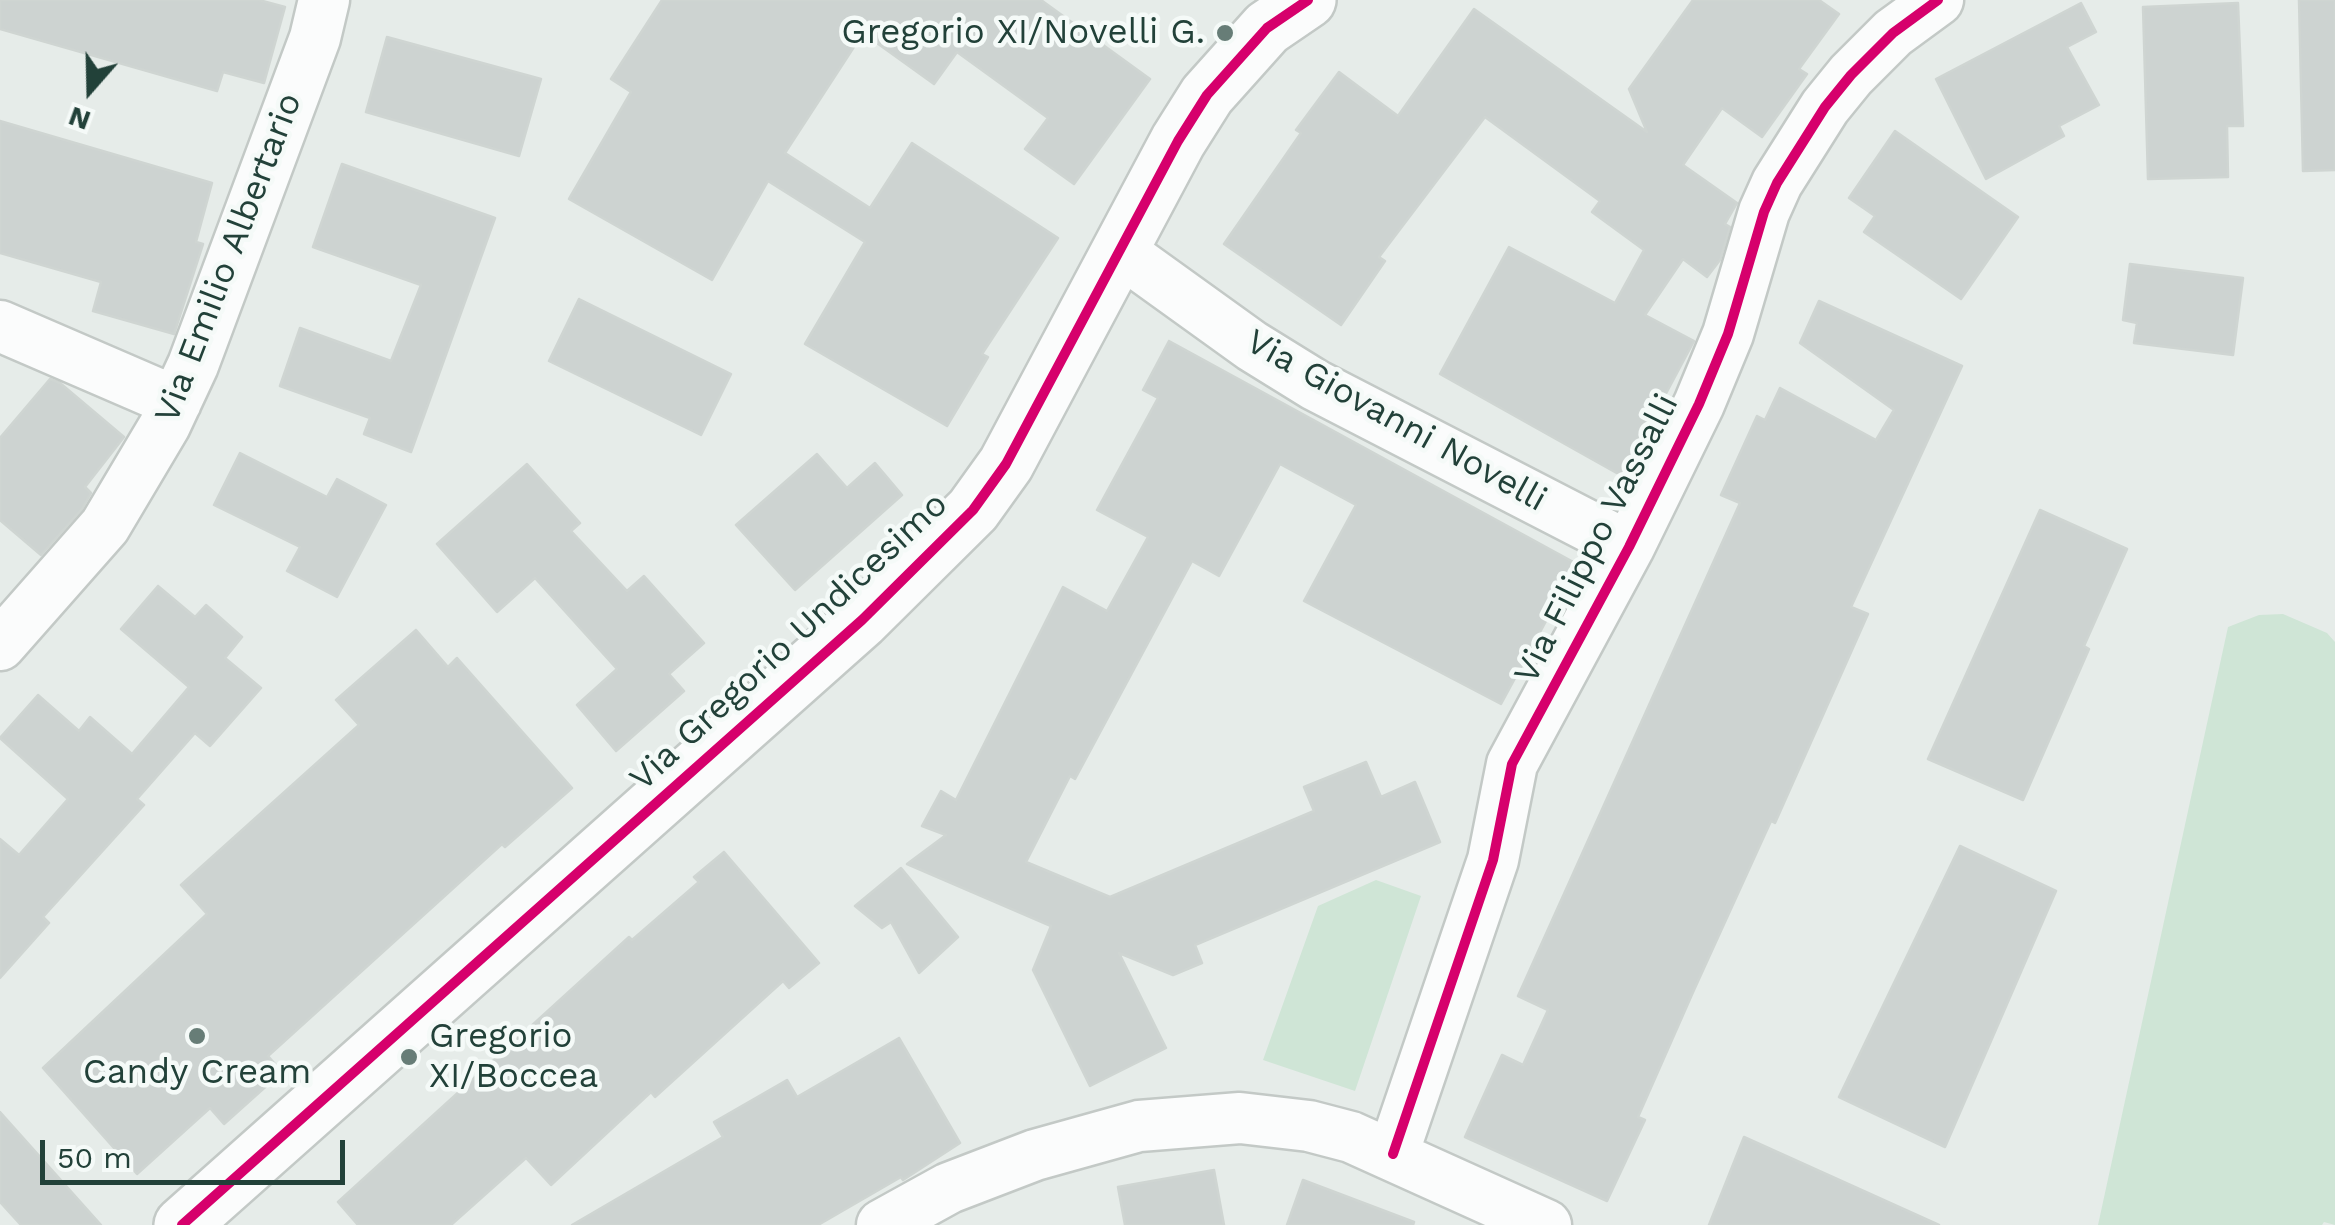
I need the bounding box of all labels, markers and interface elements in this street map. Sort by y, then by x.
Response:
place label: Gregorio XI/Novelli G. [841,12,1205,54]
marker: Gregorio XI/Novelli G. [1214,22,1236,44]
north arrow [40,40,140,140]
street label: Via Emilio Albertario [147,87,311,429]
text: N [64,100,95,138]
street label: Via Giovanni Novelli [1238,321,1554,521]
street label: Via Filippo Vassalli [1506,387,1688,691]
street label: Via Gregorio Undicesimo [622,484,956,800]
place label: Gregorio XI/Boccea [429,1016,598,1098]
marker: Candy Cream [186,1025,208,1047]
marker: Gregorio XI/Boccea [398,1046,420,1068]
place label: Candy Cream [83,1052,311,1094]
scale bar [45,1120,350,1182]
text: 50 m [57,1140,132,1175]

